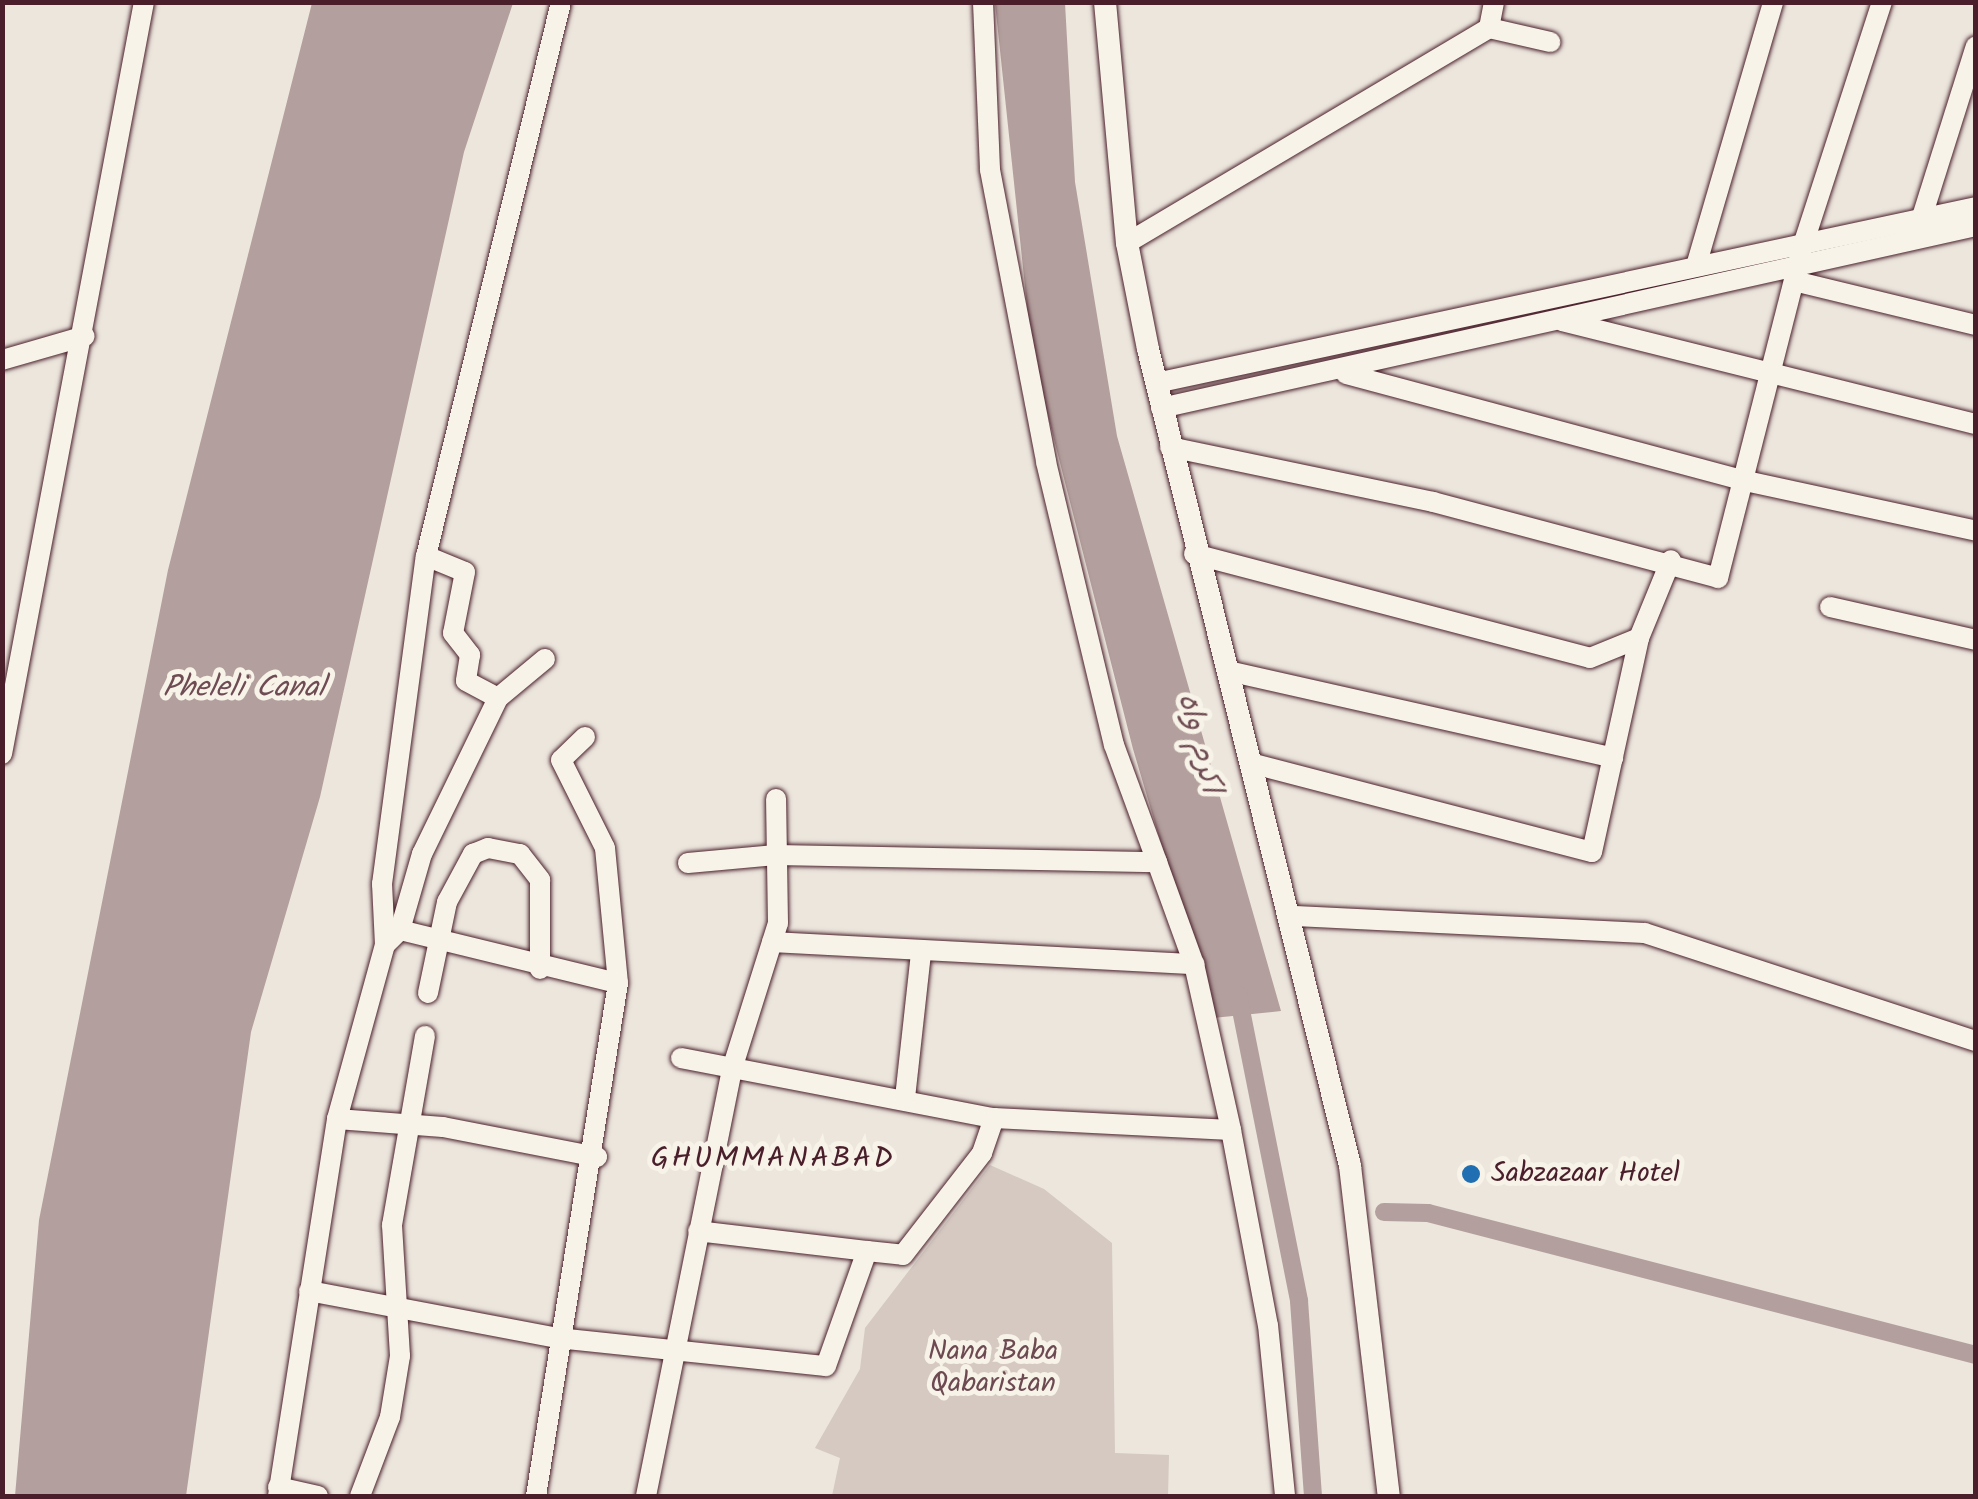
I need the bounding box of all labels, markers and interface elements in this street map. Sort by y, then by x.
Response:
water label: Pheleli Canal [163,670,325,706]
water label: اکرم واہ [1169,690,1229,796]
district label: GHUMMANABAD [651,1141,895,1177]
place label: Sabzazaar Hotel [1491,1157,1680,1191]
marker: Sabzazaar Hotel [1460,1163,1482,1185]
park label: Nana Baba Qabaristan [928,1335,1058,1401]

